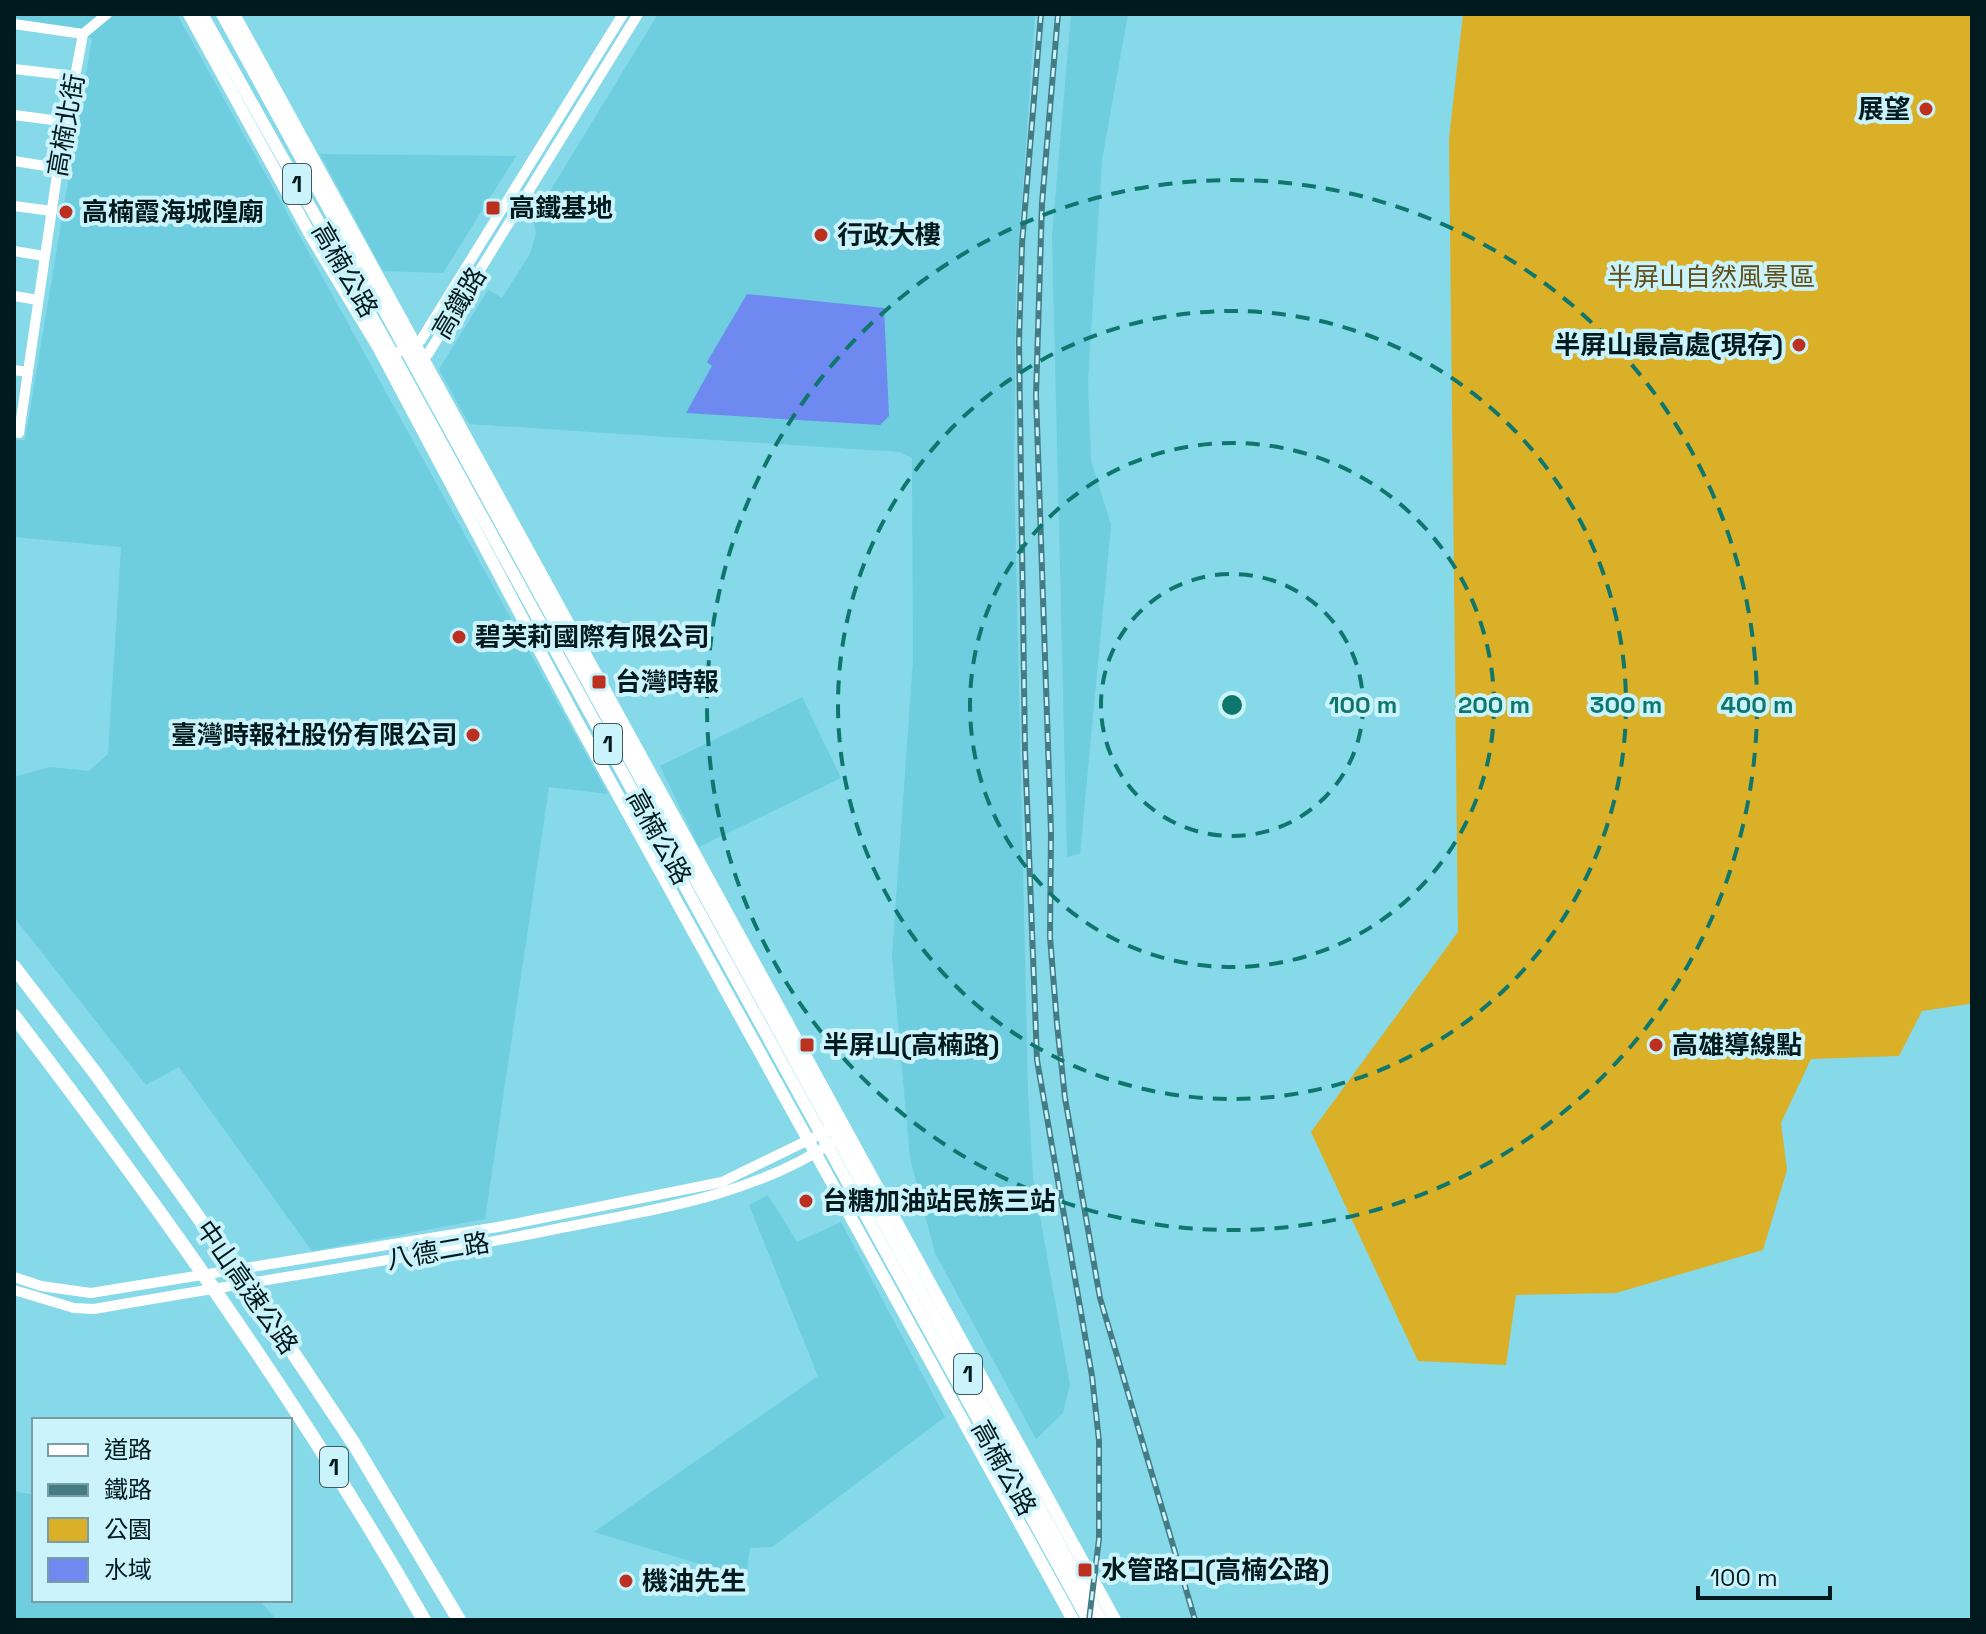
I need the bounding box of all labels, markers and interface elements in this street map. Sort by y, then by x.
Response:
street label: 高楠北街 [40,71,92,179]
place label: 展望 [1858,92,1910,126]
marker: 展望 [1917,100,1935,118]
road number: 1 [283,164,311,204]
place label: 高鐵基地 [509,191,613,225]
place label: 高楠霞海城隍廟 [82,195,264,229]
marker: 高鐵基地 [484,199,502,217]
marker: 高楠霞海城隍廟 [57,203,75,221]
street label: 高楠公路 [304,216,386,324]
place label: 行政大樓 [837,218,941,252]
marker: 行政大樓 [812,226,830,244]
park label: 半屏山自然風景區 [1607,260,1815,294]
street label: 高鐵路 [424,261,494,345]
place label: 半屏山最高處(現存) [1555,328,1783,362]
marker: 半屏山最高處(現存) [1790,336,1808,354]
place label: 碧芙莉國際有限公司 [475,620,709,654]
marker: 碧芙莉國際有限公司 [450,628,468,646]
place label: 台灣時報 [615,665,719,699]
marker: 台灣時報 [590,673,608,691]
text: 100 m [1329,689,1397,720]
text: 200 m [1458,689,1530,720]
text: 300 m [1590,689,1662,720]
text: 400 m [1721,689,1793,720]
centre of rings [1218,691,1246,719]
place label: 臺灣時報社股份有限公司 [171,718,457,752]
road number: 1 [594,724,622,764]
marker: 臺灣時報社股份有限公司 [464,726,482,744]
street label: 高楠公路 [619,783,699,891]
place label: 半屏山(高楠路) [823,1028,1000,1062]
place label: 高雄導線點 [1672,1028,1802,1062]
marker: 半屏山(高楠路) [798,1036,816,1054]
marker: 高雄導線點 [1647,1036,1665,1054]
place label: 台糖加油站民族三站 [822,1184,1056,1218]
marker: 台糖加油站民族三站 [797,1192,815,1210]
street label: 中山高速公路 [188,1213,306,1361]
street label: 八德二路 [384,1225,492,1277]
road number: 1 [954,1354,982,1394]
street label: 高楠公路 [964,1414,1044,1522]
legend [32,1418,292,1602]
text: 道路 [104,1434,152,1465]
road number: 1 [320,1447,348,1487]
text: 鐵路 [104,1474,152,1505]
text: 公園 [104,1514,152,1545]
scale bar [1698,1550,1830,1600]
place label: 水管路口(高楠公路) [1101,1553,1330,1587]
text: 水域 [104,1554,152,1585]
marker: 水管路口(高楠公路) [1076,1561,1094,1579]
text: 100 m [1710,1562,1778,1593]
place label: 機油先生 [642,1564,746,1598]
marker: 機油先生 [617,1572,635,1590]

